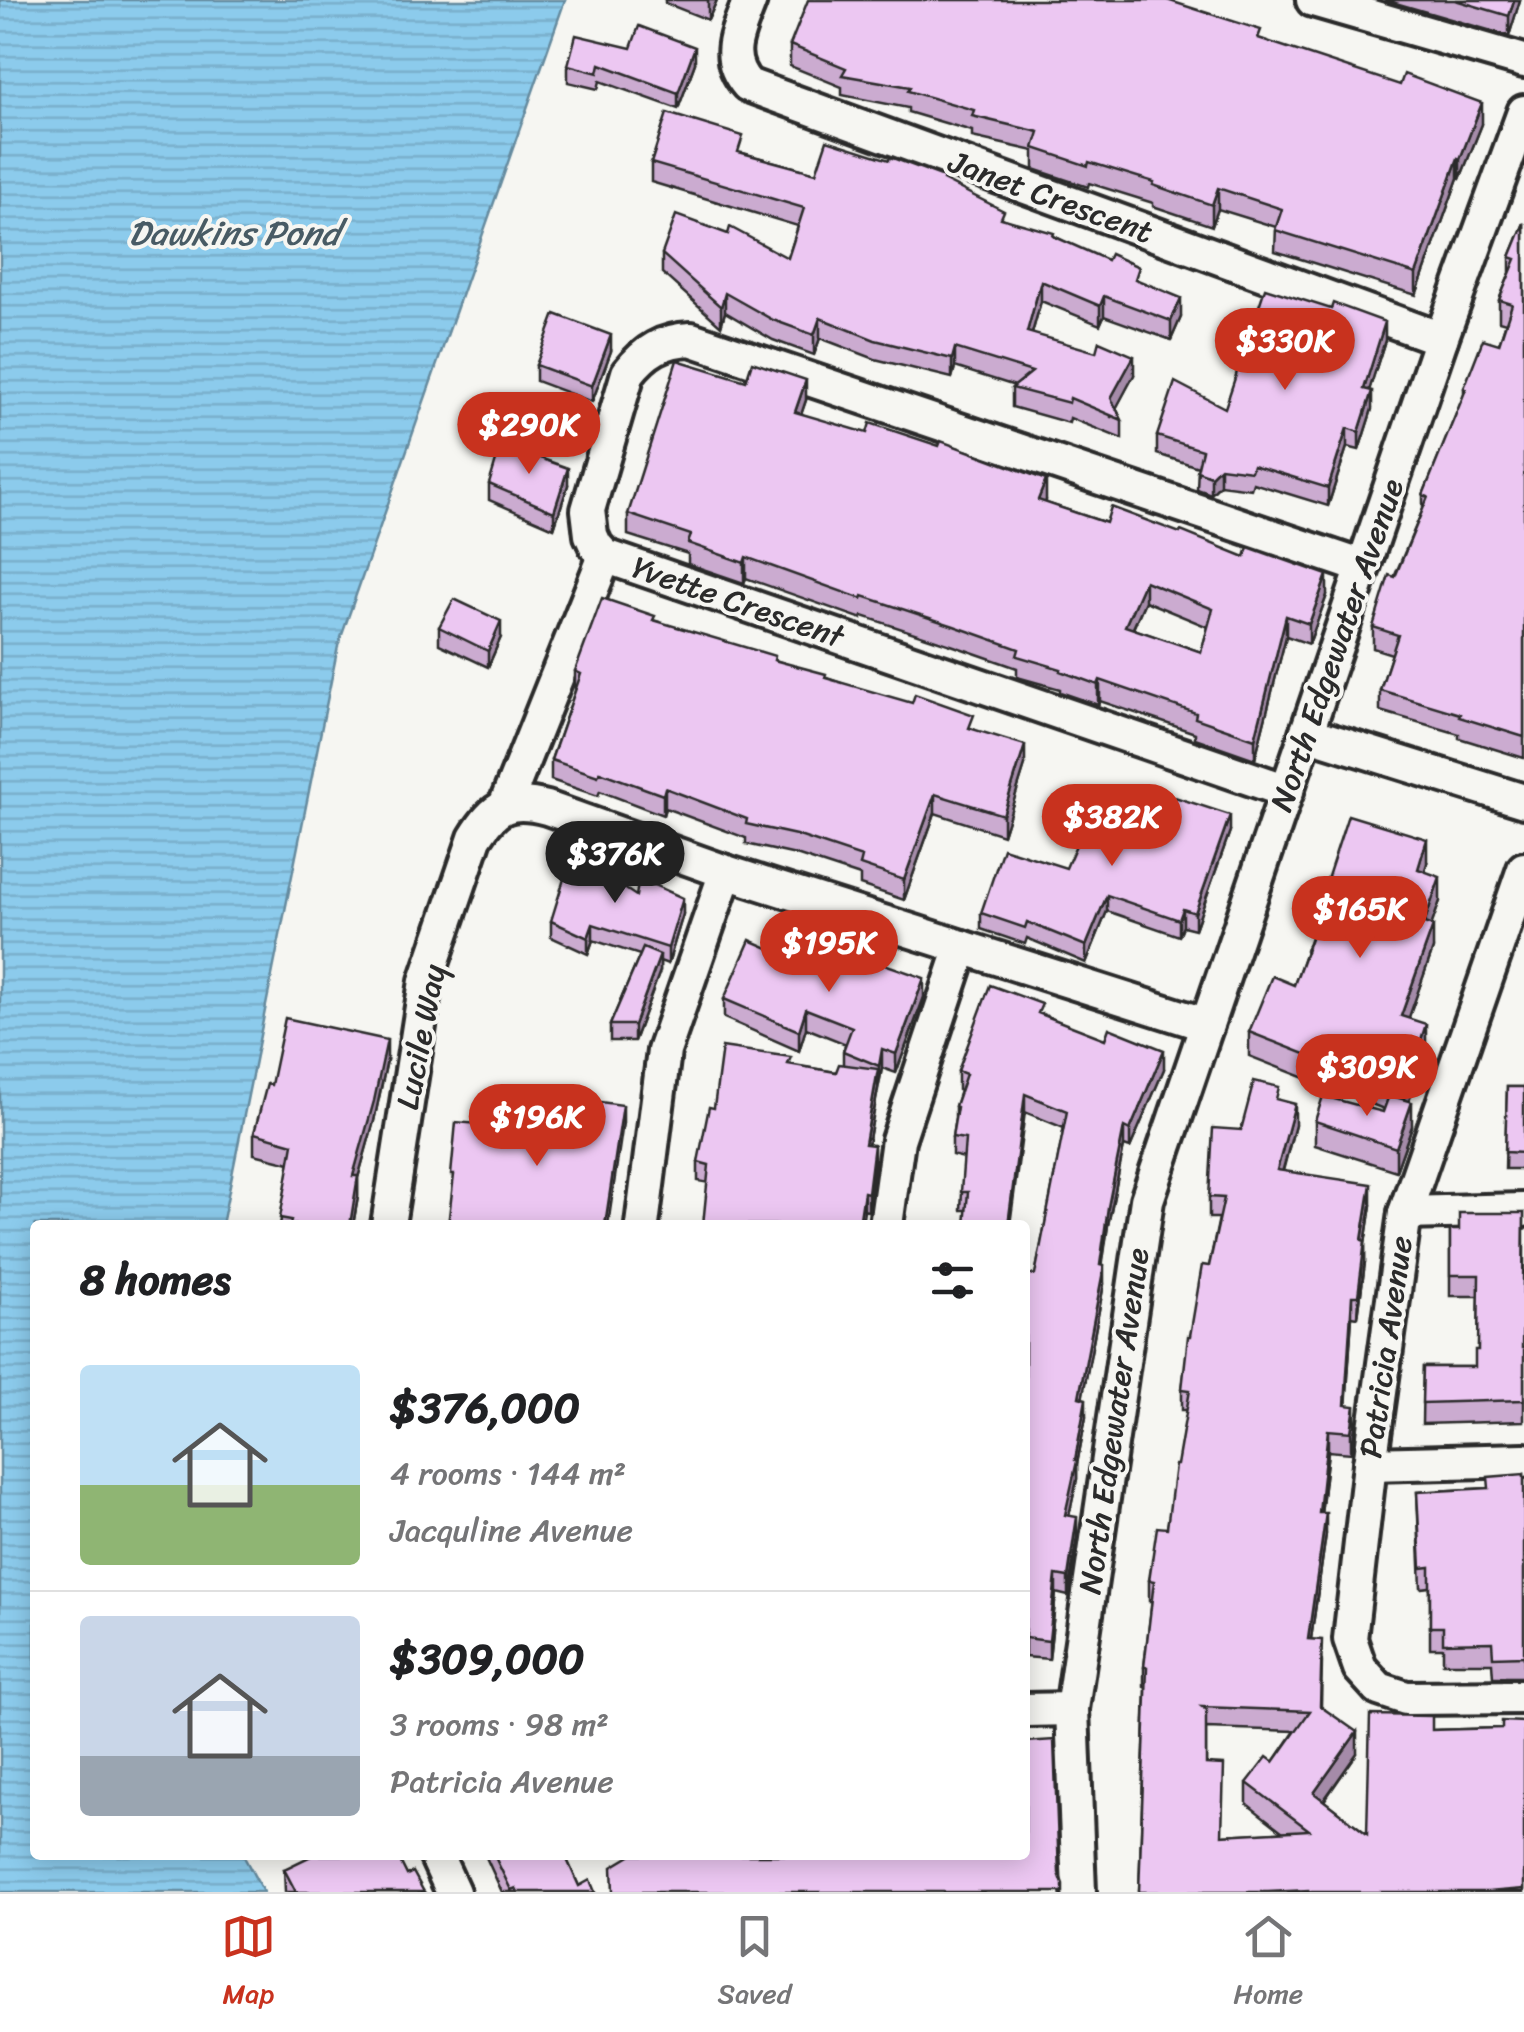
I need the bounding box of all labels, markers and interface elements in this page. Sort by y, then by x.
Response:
street label: Janet Crescent [940,133,1161,260]
water label: Dawkins Pond [128,202,349,264]
pin: $330K [1215,308,1355,393]
text: $330K [1237,312,1333,369]
pin: $290K [459,392,599,477]
text: $290K [479,396,579,453]
street label: North Edgewater Avenue [1253,471,1421,819]
street label: Yvette Crescent [624,539,853,665]
pin: $382K [1042,784,1182,869]
text: $382K [1064,788,1160,845]
pin: $376K [545,821,685,906]
text: $376K [567,825,663,882]
pin: $165K [1290,876,1430,961]
text: $165K [1314,880,1406,937]
pin: $195K [759,910,899,995]
text: $195K [782,914,876,971]
street label: Lucile Way [379,959,463,1114]
pin: $309K [1297,1034,1437,1119]
text: $309K [1318,1038,1416,1095]
pin: $196K [467,1084,607,1169]
text: $196K [491,1088,583,1145]
street label: Patricia Avenue [1342,1232,1430,1462]
text: 8 homes [80,1243,231,1317]
street label: North Edgewater Avenue [1061,1244,1167,1598]
icon: filters [925,1253,980,1308]
text: $376,000 [390,1371,580,1445]
icon: home [160,1405,280,1525]
text: 4 rooms · 144 m² [390,1445,626,1502]
text: Jacquline Avenue [390,1502,633,1559]
text: $309,000 [390,1622,585,1696]
icon: home [160,1656,280,1776]
text: 3 rooms · 98 m² [390,1696,609,1753]
text: Patricia Avenue [390,1753,614,1810]
tab: Map [221,1909,276,2018]
tab: Saved [718,1909,791,2018]
tab: Home [1233,1909,1303,2018]

